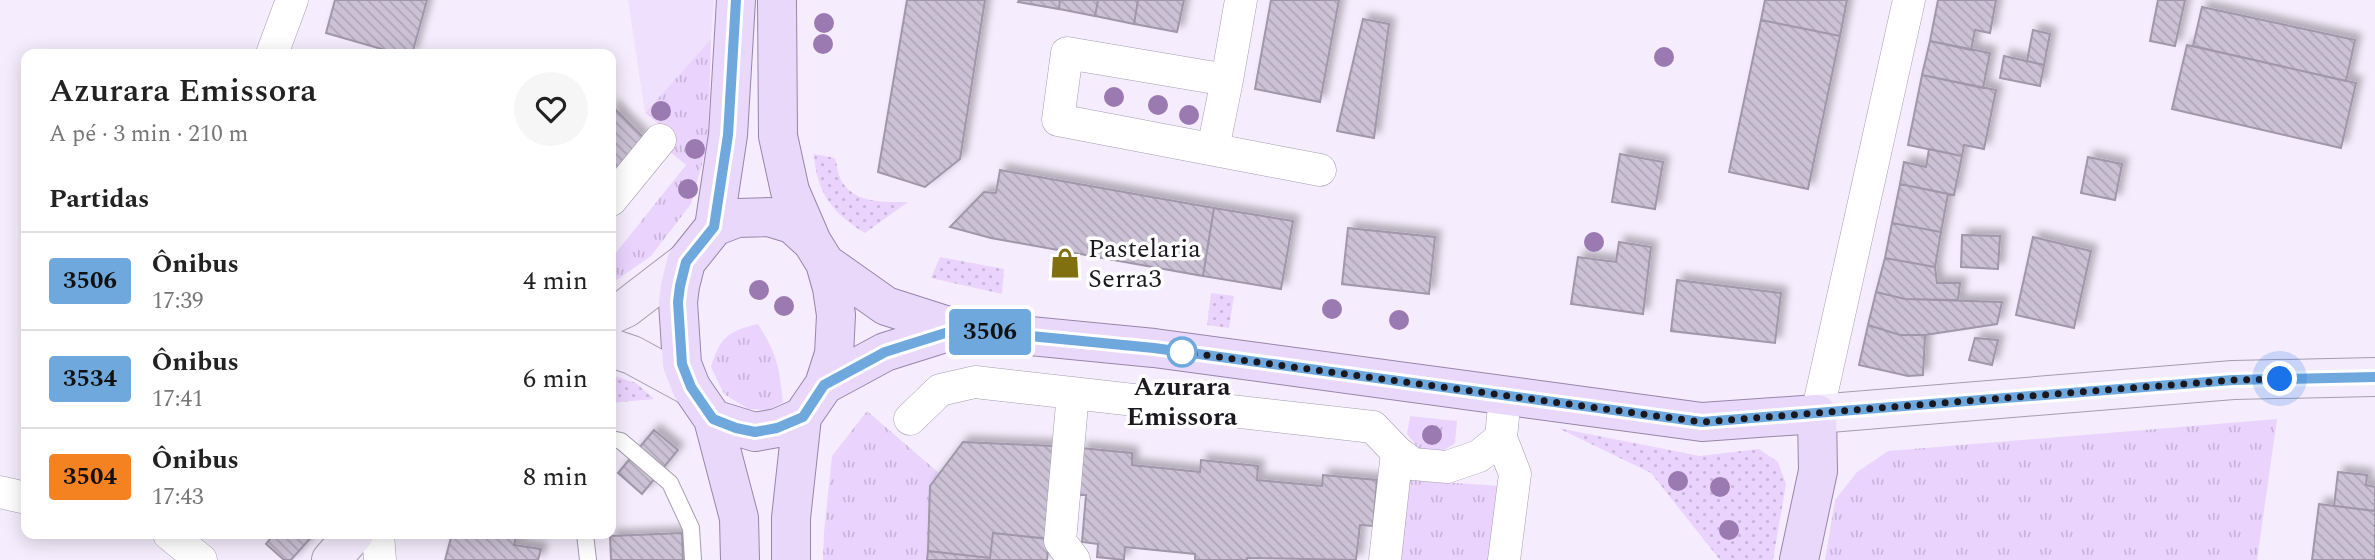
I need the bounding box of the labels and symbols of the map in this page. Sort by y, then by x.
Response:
place label: Pastelaria Serra3 [1088,229,1201,299]
shop icon: Pastelaria Serra3 [1048,246,1082,280]
line badge: 3506 [941,309,1039,355]
marker: Azurara Emissora [1167,337,1197,367]
your location [2262,361,2297,396]
place label: Azurara Emissora [1127,367,1238,437]

